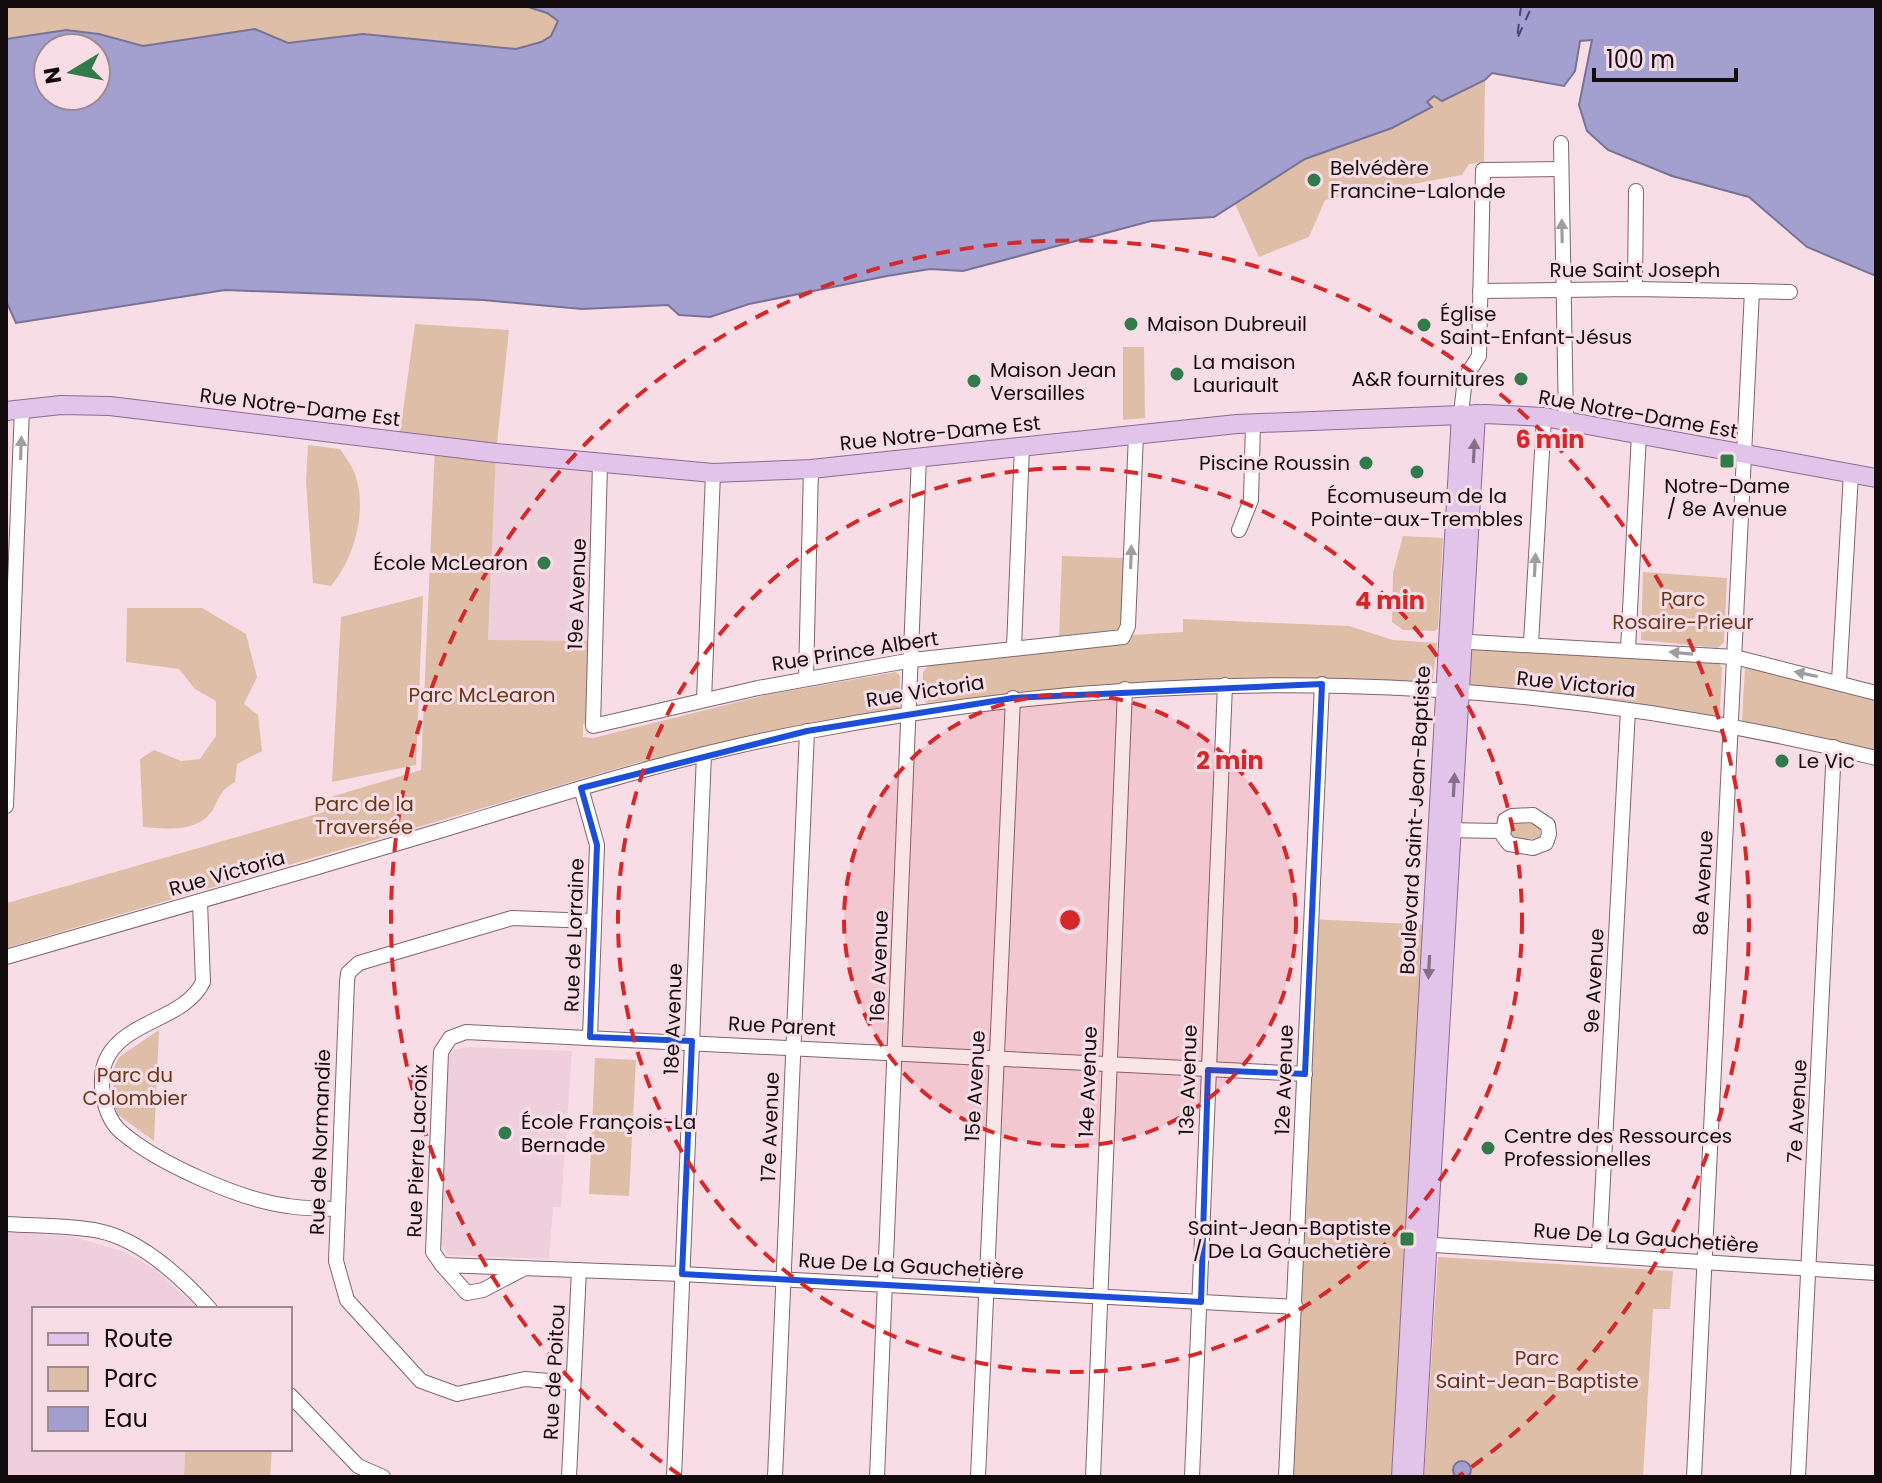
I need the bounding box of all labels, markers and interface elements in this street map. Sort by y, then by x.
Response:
north arrow [32,32,112,112]
scale bar [1594,32,1736,82]
text: 100 m [1606,43,1675,76]
text: N [36,65,69,86]
place label: Belvédère Francine-Lalonde [1330,154,1506,205]
marker: Belvédère Francine-Lalonde [1305,171,1323,189]
one-way arrow [1556,218,1568,243]
street label: Rue Saint Joseph [1550,256,1720,284]
place label: Église Saint-Enfant-Jésus [1440,300,1632,351]
place label: Maison Dubreuil [1147,310,1307,338]
marker: Maison Dubreuil [1122,315,1140,333]
marker: Église Saint-Enfant-Jésus [1415,316,1433,334]
place label: La maison Lauriault [1193,348,1296,399]
place label: Maison Jean Versailles [990,356,1116,407]
marker: La maison Lauriault [1168,365,1186,383]
place label: A&R fournitures [1352,365,1505,393]
marker: A&R fournitures [1512,370,1530,388]
marker: Maison Jean Versailles [965,372,983,390]
street label: Rue Notre-Dame Est [198,381,402,433]
street label: Rue Notre-Dame Est [1536,383,1740,445]
street label: Rue Notre-Dame Est [838,409,1042,457]
text: 6 min [1515,423,1585,456]
one-way arrow [15,435,28,460]
one-way arrow [1468,438,1481,463]
place label: Piscine Roussin [1199,449,1350,477]
marker: Notre-Dame / 8e Avenue [1718,452,1736,470]
marker: Piscine Roussin [1357,454,1375,472]
marker: Écomuseum de la Pointe-aux-Trembles [1408,463,1426,481]
place label: Notre-Dame / 8e Avenue [1664,472,1790,523]
place label: Écomuseum de la Pointe-aux-Trembles [1311,482,1523,533]
street label: 19e Avenue [561,538,593,650]
one-way arrow [1125,544,1138,569]
place label: École McLearon [373,549,528,577]
one-way arrow [1529,552,1542,577]
marker: École McLearon [535,554,553,572]
text: 4 min [1355,584,1425,617]
park label: Parc Rosaire-Prieur [1612,585,1754,636]
street label: Rue Prince Albert [770,624,940,678]
one-way arrow [1668,646,1693,659]
street label: Rue Victoria [1515,664,1637,704]
street label: Boulevard Saint-Jean-Baptiste [1393,665,1437,975]
one-way arrow [1793,667,1818,680]
street label: Rue Victoria [864,668,986,714]
park label: Parc McLearon [408,681,556,709]
text: 2 min [1196,744,1264,777]
place label: Le Vic [1798,747,1855,775]
marker: Le Vic [1773,752,1791,770]
one-way arrow [1448,772,1461,797]
park label: Parc de la Traversée [314,790,414,841]
street label: 8e Avenue [1686,830,1720,936]
street label: Rue Victoria [166,843,288,903]
street label: Rue de Lorraine [557,858,591,1012]
centre of rings [1056,906,1084,934]
street label: 16e Avenue [863,910,895,1022]
street label: 9e Avenue [1577,928,1611,1034]
one-way arrow [1422,955,1435,980]
street label: 18e Avenue [657,963,689,1075]
street label: Rue Parent [727,1009,837,1043]
street label: 13e Avenue [1172,1024,1204,1136]
street label: 12e Avenue [1268,1024,1300,1136]
street label: 14e Avenue [1072,1026,1104,1138]
street label: 15e Avenue [958,1029,992,1143]
street label: Rue de Normandie [303,1049,337,1235]
street label: 7e Avenue [1780,1058,1814,1164]
park label: Parc du Colombier [83,1061,187,1112]
street label: Rue Pierre Lacroix [400,1063,434,1238]
street label: 17e Avenue [754,1071,786,1183]
place label: École François-La Bernade [521,1108,696,1159]
place label: Centre des Ressources Professionelles [1504,1122,1732,1173]
marker: École François-La Bernade [496,1124,514,1142]
marker: Centre des Ressources Professionelles [1479,1139,1497,1157]
place label: Saint-Jean-Baptiste / De La Gauchetière [1188,1214,1391,1265]
street label: Rue De La Gauchetière [1532,1216,1760,1260]
marker: Saint-Jean-Baptiste / De La Gauchetière [1398,1230,1416,1248]
street label: Rue De La Gauchetière [798,1246,1024,1286]
street label: Rue de Poitou [536,1303,572,1441]
legend [32,1307,292,1451]
text: Route [104,1322,173,1355]
park label: Parc Saint-Jean-Baptiste [1435,1344,1639,1395]
text: Parc [104,1362,158,1395]
text: Eau [104,1402,148,1435]

